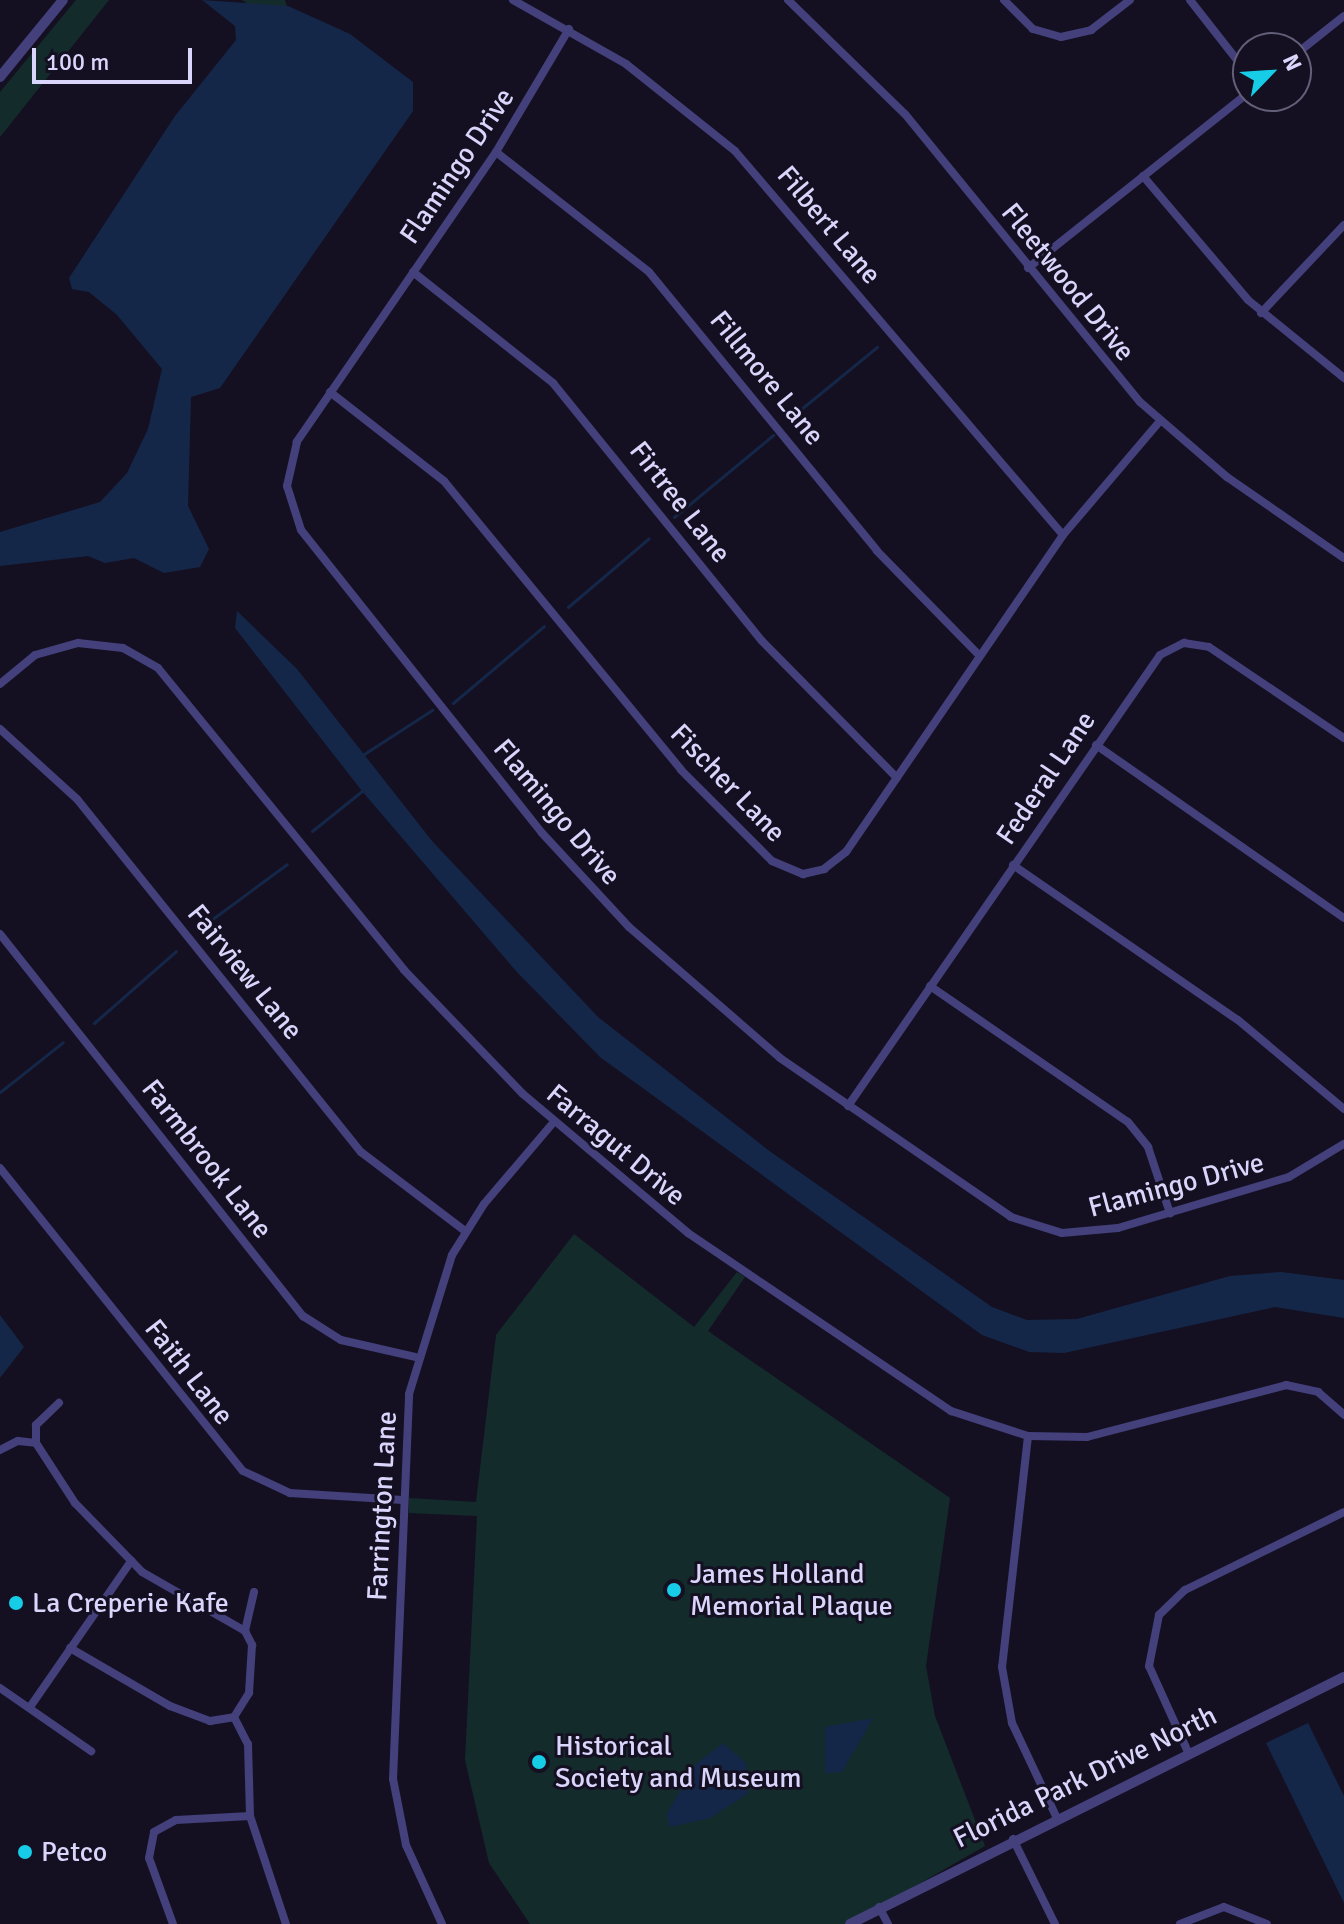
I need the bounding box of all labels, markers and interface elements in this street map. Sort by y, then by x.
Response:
scale bar [36,32,196,82]
north arrow [1232,32,1312,112]
text: 100 m [46,47,109,77]
text: N [1277,50,1308,75]
street label: Flamingo Drive [393,82,521,250]
street label: Filbert Lane [770,159,888,291]
street label: Fleetwood Drive [994,196,1142,368]
street label: Fillmore Lane [703,304,831,452]
street label: Firtree Lane [622,435,738,569]
street label: Federal Lane [989,705,1103,851]
street label: Fischer Lane [663,717,793,849]
street label: Flamingo Drive [486,732,628,892]
street label: Fairview Lane [180,898,310,1046]
street label: Farmbrook Lane [135,1073,279,1245]
street label: Farragut Drive [540,1077,692,1213]
street label: Flamingo Drive [1085,1145,1267,1225]
street label: Faith Lane [137,1313,241,1431]
street label: Farrington Lane [360,1410,404,1602]
place label: James Holland Memorial Plaque [690,1557,893,1623]
marker: James Holland Memorial Plaque [665,1581,683,1599]
place label: La Creperie Kafe [32,1586,229,1620]
marker: La Creperie Kafe [7,1594,25,1612]
street label: Florida Park Drive North [948,1699,1222,1855]
place label: Historical Society and Museum [555,1729,802,1795]
marker: Historical Society and Museum [530,1753,548,1771]
place label: Petco [41,1835,107,1869]
marker: Petco [16,1843,34,1861]

